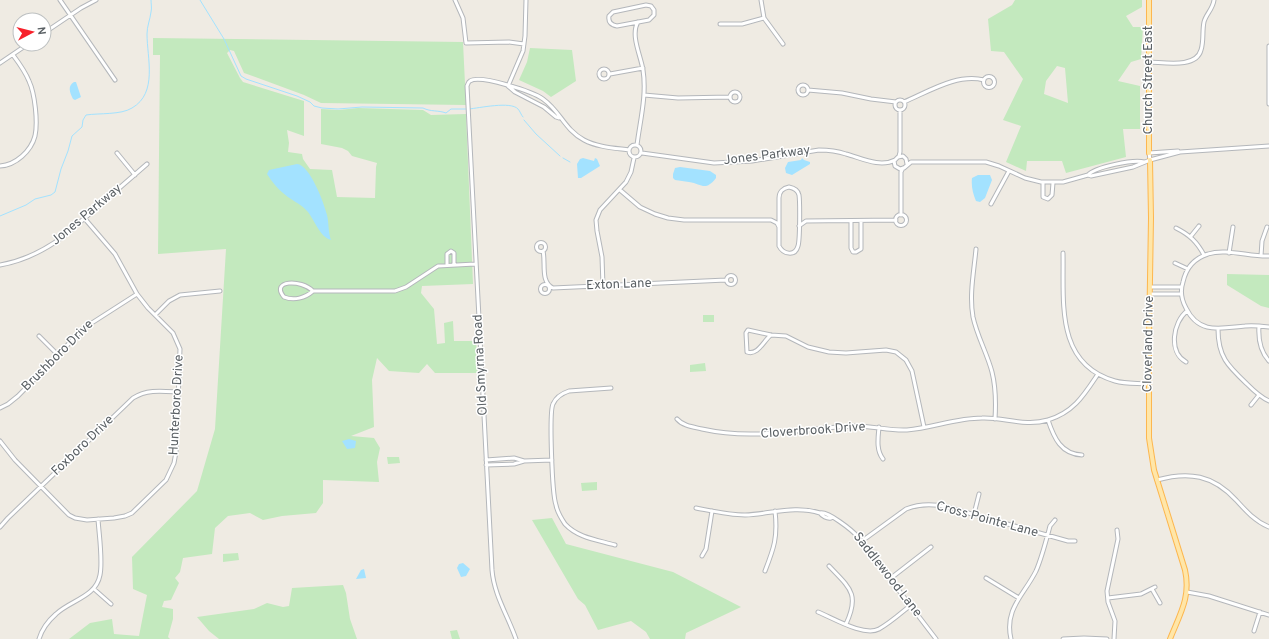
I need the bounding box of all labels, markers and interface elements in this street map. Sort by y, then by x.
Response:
north arrow [12,12,52,52]
street label: Church Street East [1141,25,1157,135]
text: N [34,26,48,36]
street label: Jones Parkway [723,143,811,169]
street label: Jones Parkway [48,181,126,249]
street label: Exton Lane [586,276,652,294]
street label: Cloverland Drive [1140,295,1158,393]
street label: Old Smyrna Road [470,314,492,416]
street label: Brushboro Drive [19,317,97,395]
street label: Hunterboro Drive [166,354,188,456]
street label: Foxboro Drive [48,412,118,480]
street label: Cloverbrook Drive [760,419,866,443]
street label: Cross Pointe Lane [934,499,1040,541]
street label: Saddlewood Lane [849,530,925,620]

